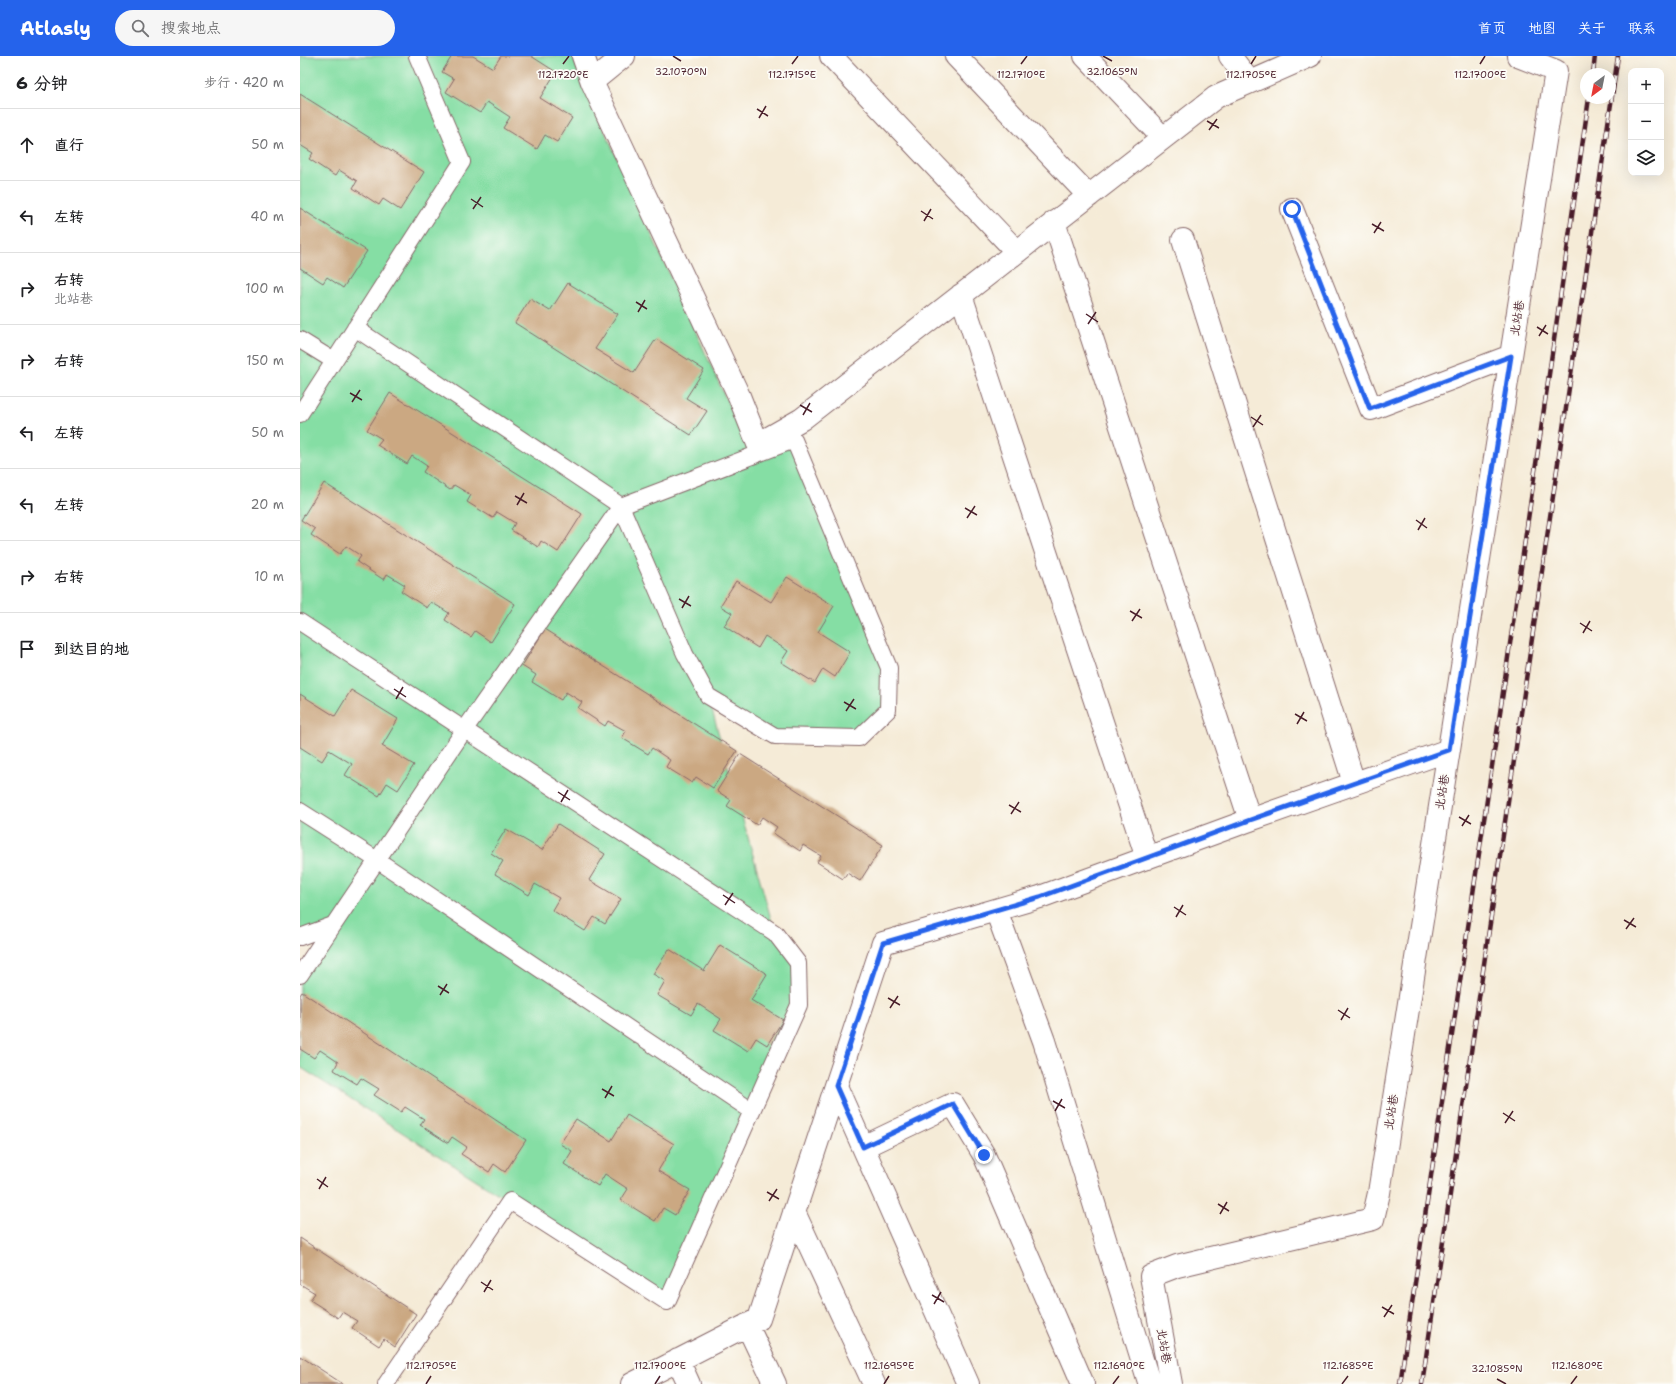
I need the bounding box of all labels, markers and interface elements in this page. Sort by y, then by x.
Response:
search box [115,10,395,46]
text: Atlasly [20,16,91,41]
icon: search [129,17,151,39]
text: 搜索地点 [161,18,221,38]
text: 首页 [1478,19,1506,37]
text: 地图 [1528,19,1556,37]
text: 关于 [1578,19,1606,37]
text: 联系 [1628,19,1656,37]
text: 32.1070°N [655,65,707,78]
text: 32.1065°N [1086,65,1138,78]
text: 112.1720°E [537,68,589,81]
text: 112.1715°E [768,68,816,81]
text: 112.1710°E [997,68,1045,81]
text: 112.1705°E [1226,68,1276,81]
text: 112.1700°E [1454,68,1506,81]
north arrow [1580,68,1616,104]
map controls [1628,68,1664,176]
button: + [1628,68,1664,104]
text: 6 分钟 [16,72,68,94]
text: 步行 · 420 m [204,74,284,91]
button: − [1628,104,1664,140]
icon: ahead [16,134,38,156]
text: 直行 [54,135,84,155]
text: 50 m [251,136,284,153]
button: layers [1628,140,1664,176]
route start [1283,200,1301,218]
icon: left [16,206,38,228]
text: 左转 [54,207,84,227]
text: 40 m [250,208,284,225]
text: 右转 [54,270,84,290]
icon: right [16,278,38,300]
text: 100 m [245,280,284,297]
text: 北站巷 [54,290,93,307]
street label: 北站巷 [1506,299,1528,337]
icon: right [16,350,38,372]
text: 右转 [54,351,84,371]
text: 150 m [246,352,284,369]
icon: left [16,422,38,444]
text: 左转 [54,423,84,443]
text: 50 m [251,424,284,441]
icon: left [16,494,38,516]
text: 左转 [54,495,84,515]
text: 20 m [251,496,284,513]
icon: right [16,566,38,588]
text: 右转 [54,567,84,587]
text: 10 m [254,568,284,585]
icon: arrive [16,638,38,660]
text: 到达目的地 [54,639,129,659]
street label: 北站巷 [1431,773,1453,811]
street label: 北站巷 [1380,1093,1402,1131]
route end [975,1146,993,1164]
street label: 北站巷 [1153,1327,1175,1365]
text: 112.1705°E [406,1359,456,1372]
text: 112.1700°E [634,1359,686,1372]
text: 112.1695°E [864,1359,914,1372]
text: 112.1690°E [1093,1359,1145,1372]
text: 112.1685°E [1323,1359,1373,1372]
text: 112.1680°E [1551,1359,1603,1372]
text: 32.1085°N [1471,1362,1523,1375]

